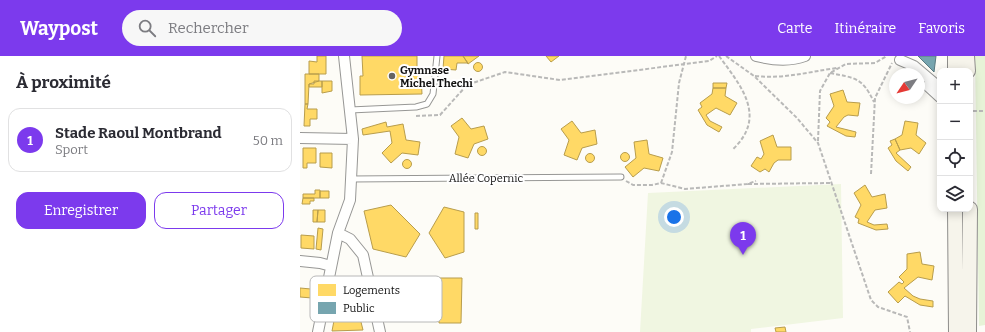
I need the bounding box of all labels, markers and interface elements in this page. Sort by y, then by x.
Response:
search box [122,10,402,46]
text: Waypost [20,17,98,40]
icon: search [136,17,158,39]
text: Rechercher [168,19,249,37]
text: Carte [777,20,812,37]
text: Itinéraire [834,20,896,37]
text: Favoris [918,20,965,37]
place label: Gymnase Michel Thechi [400,64,473,90]
north arrow [889,68,925,104]
map controls [937,68,973,212]
button: + [937,68,973,104]
marker: Gymnase Michel Thechi [387,71,397,81]
text: À proximité [16,72,111,93]
button: − [937,104,973,140]
text: Stade Raoul Montbrand [55,124,222,142]
text: 1 [27,133,33,148]
text: 50 m [253,133,283,148]
button: locate [937,140,973,176]
text: Sport [55,142,88,157]
street label: Allée Copernic [449,172,524,185]
button: layers [937,176,973,212]
button: Enregistrer [16,192,146,229]
button: Partager [154,192,284,229]
your location [664,207,684,227]
pin: 1 [730,222,756,255]
legend [310,276,442,322]
text: Logements [343,284,400,297]
text: Public [343,302,375,315]

